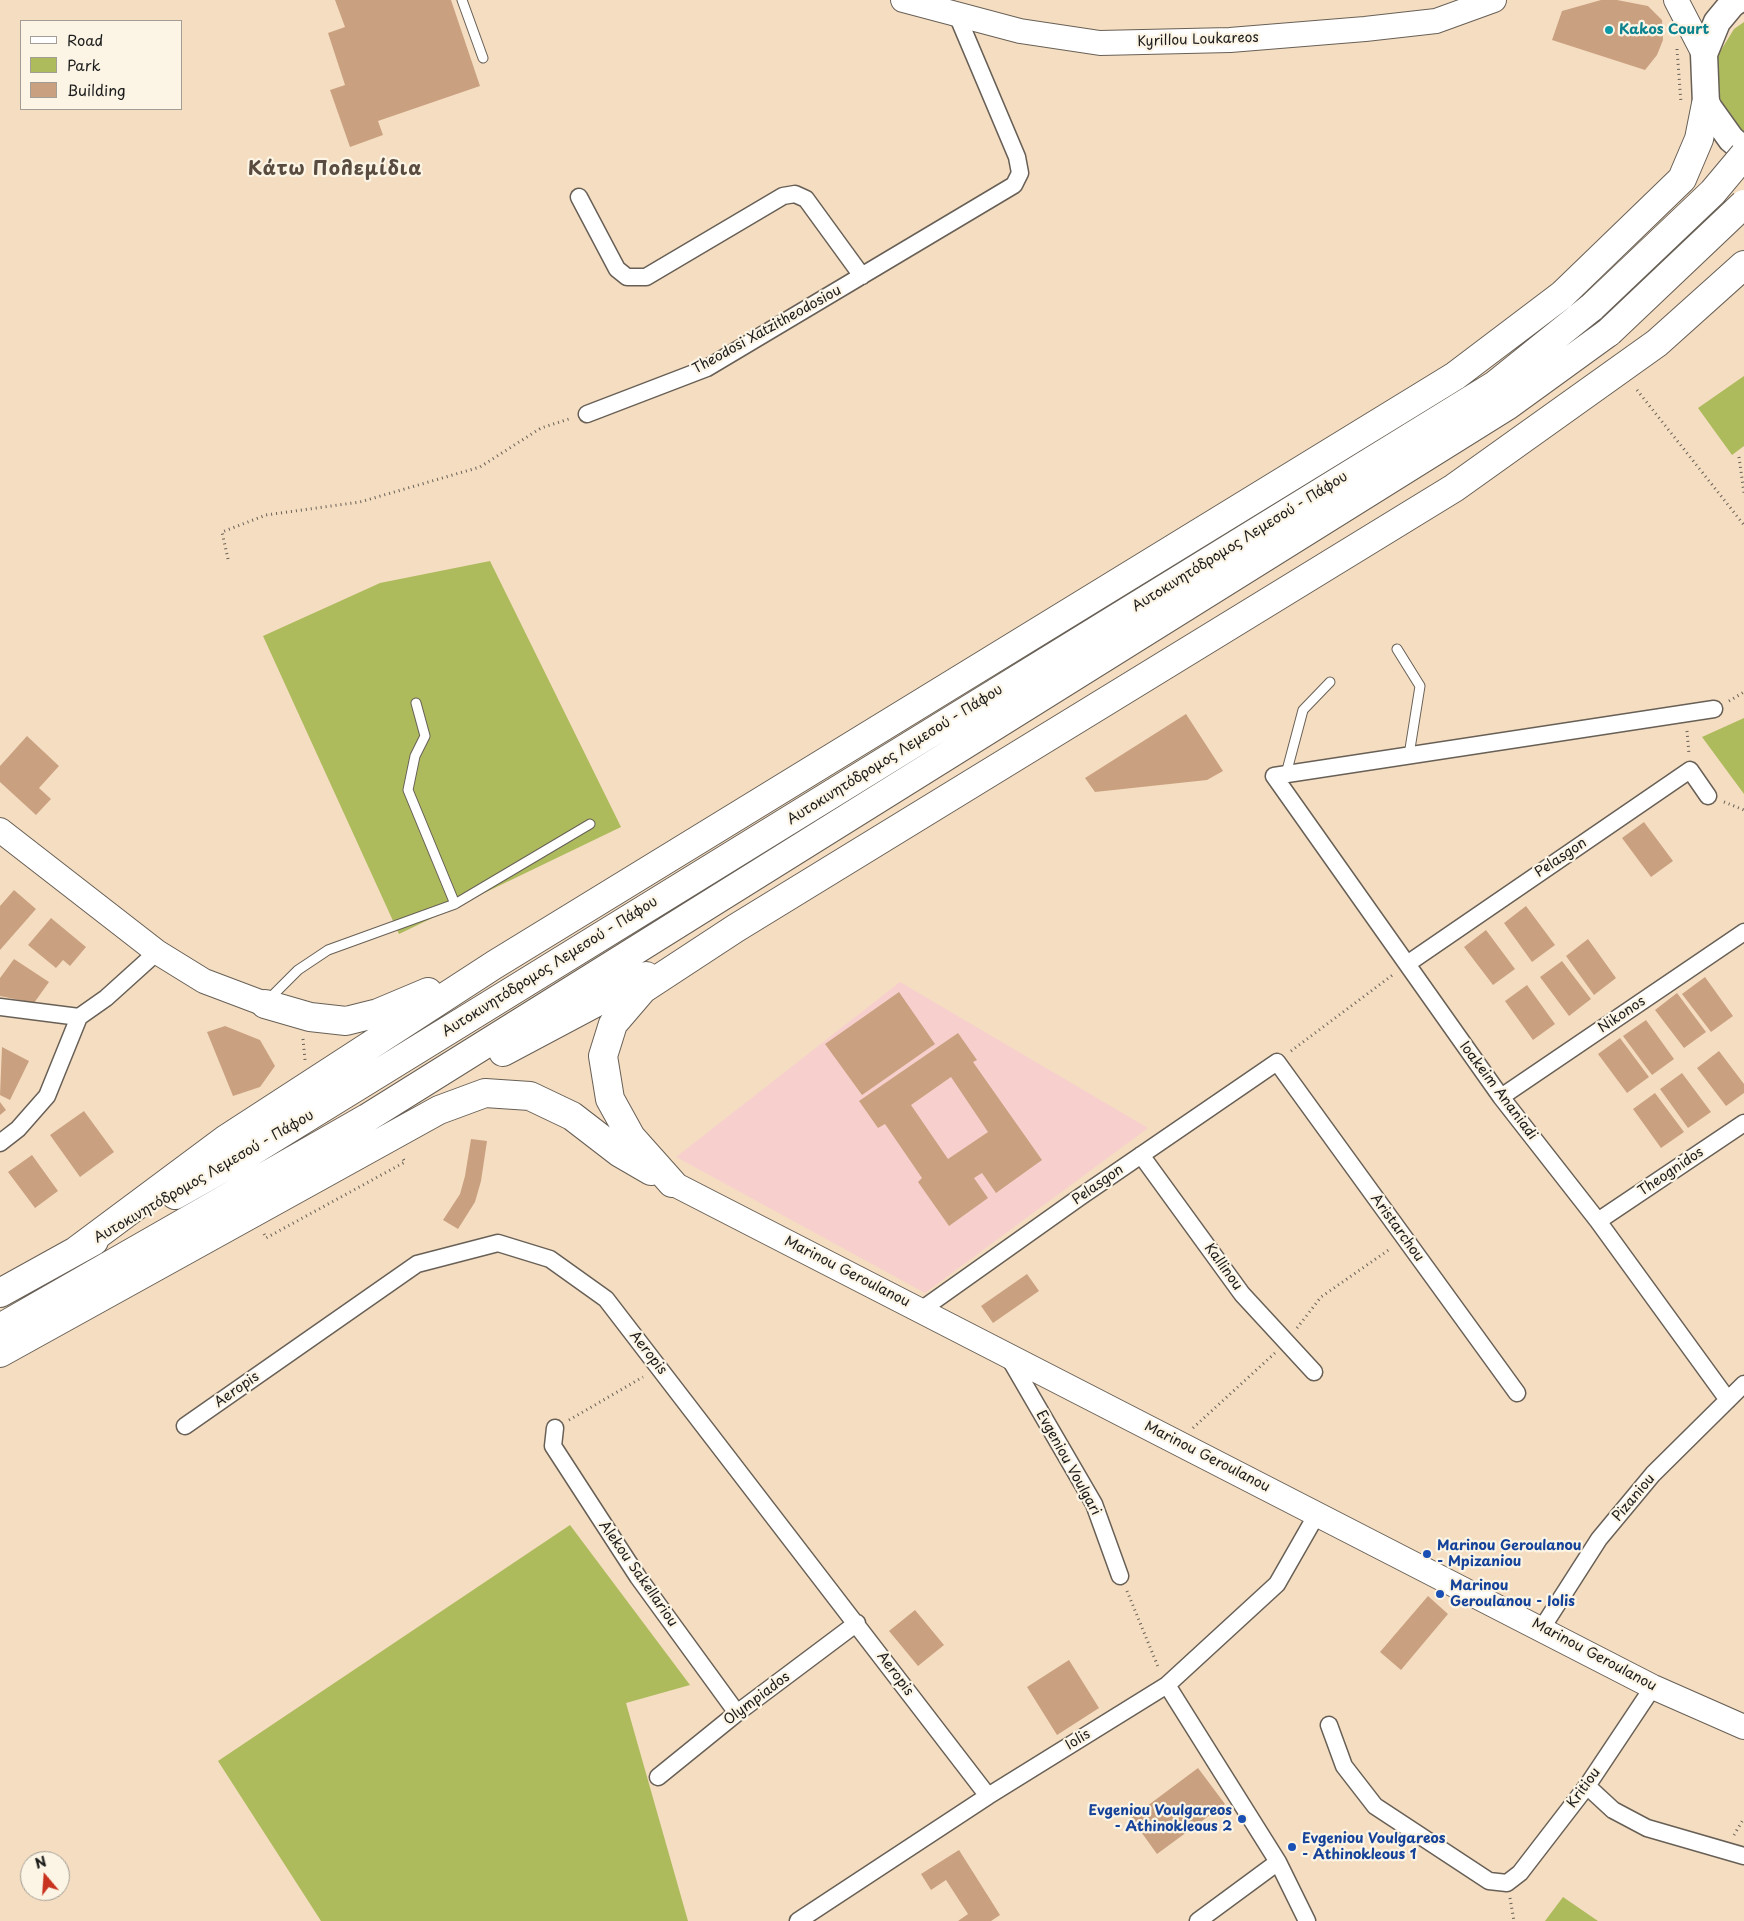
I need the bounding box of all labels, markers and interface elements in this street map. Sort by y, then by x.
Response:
legend [20,20,182,110]
place label: Kakos Court [1619,22,1709,38]
marker: Kakos Court [1603,24,1615,36]
text: Road [67,28,103,51]
street label: Kyrillou Loukareos [1137,29,1259,51]
text: Park [67,53,101,76]
text: Building [67,78,126,101]
district label: Κάτω Πολεμίδια [247,159,423,181]
street label: Theodosi Xatzitheodosiou [690,282,844,378]
street label: Αυτοκινητόδρομος Λεμεσού - Πάφου [1129,468,1351,616]
street label: Αυτοκινητόδρομος Λεμεσού - Πάφου [784,681,1006,829]
street label: Pelasgon [1532,835,1590,881]
street label: Αυτοκινητόδρομος Λεμεσού - Πάφου [439,893,661,1041]
street label: Nikonos [1595,993,1649,1037]
street label: Ioakeim Ananiadi [1456,1039,1540,1143]
street label: Αυτοκινητόδρομος Λεμεσού - Πάφου [91,1107,317,1247]
street label: Theognidos [1635,1144,1707,1200]
street label: Pelasgon [1069,1161,1127,1209]
street label: Aristarchou [1367,1191,1427,1265]
street label: Marinou Geroulanou [782,1233,912,1311]
street label: Kallinou [1200,1240,1246,1294]
street label: Aeropis [626,1328,670,1378]
street label: Aeropis [211,1369,263,1411]
street label: Evgeniou Voulgari [1032,1407,1104,1519]
street label: Marinou Geroulanou [1142,1418,1272,1496]
street label: Pizaniou [1609,1471,1659,1525]
street label: Alekou Sakellariou [595,1518,681,1630]
place label: Marinou Geroulanou - Mpizaniou [1437,1538,1582,1570]
marker: Marinou Geroulanou - Mpizaniou [1421,1548,1433,1560]
place label: Marinou Geroulanou - Iolis [1450,1578,1575,1610]
marker: Marinou Geroulanou - Iolis [1434,1588,1446,1600]
street label: Marinou Geroulanou [1529,1615,1659,1695]
street label: Aeropis [873,1649,917,1699]
street label: Olympiados [721,1669,793,1729]
street label: Iolis [1062,1726,1094,1754]
street label: Kritiou [1564,1765,1604,1811]
place label: Evgeniou Voulgareos - Athinokleous 2 [1088,1803,1232,1835]
marker: Evgeniou Voulgareos - Athinokleous 2 [1236,1813,1248,1825]
place label: Evgeniou Voulgareos - Athinokleous 1 [1302,1831,1446,1864]
marker: Evgeniou Voulgareos - Athinokleous 1 [1286,1841,1298,1853]
north arrow [20,1851,70,1901]
text: N [32,1851,49,1874]

